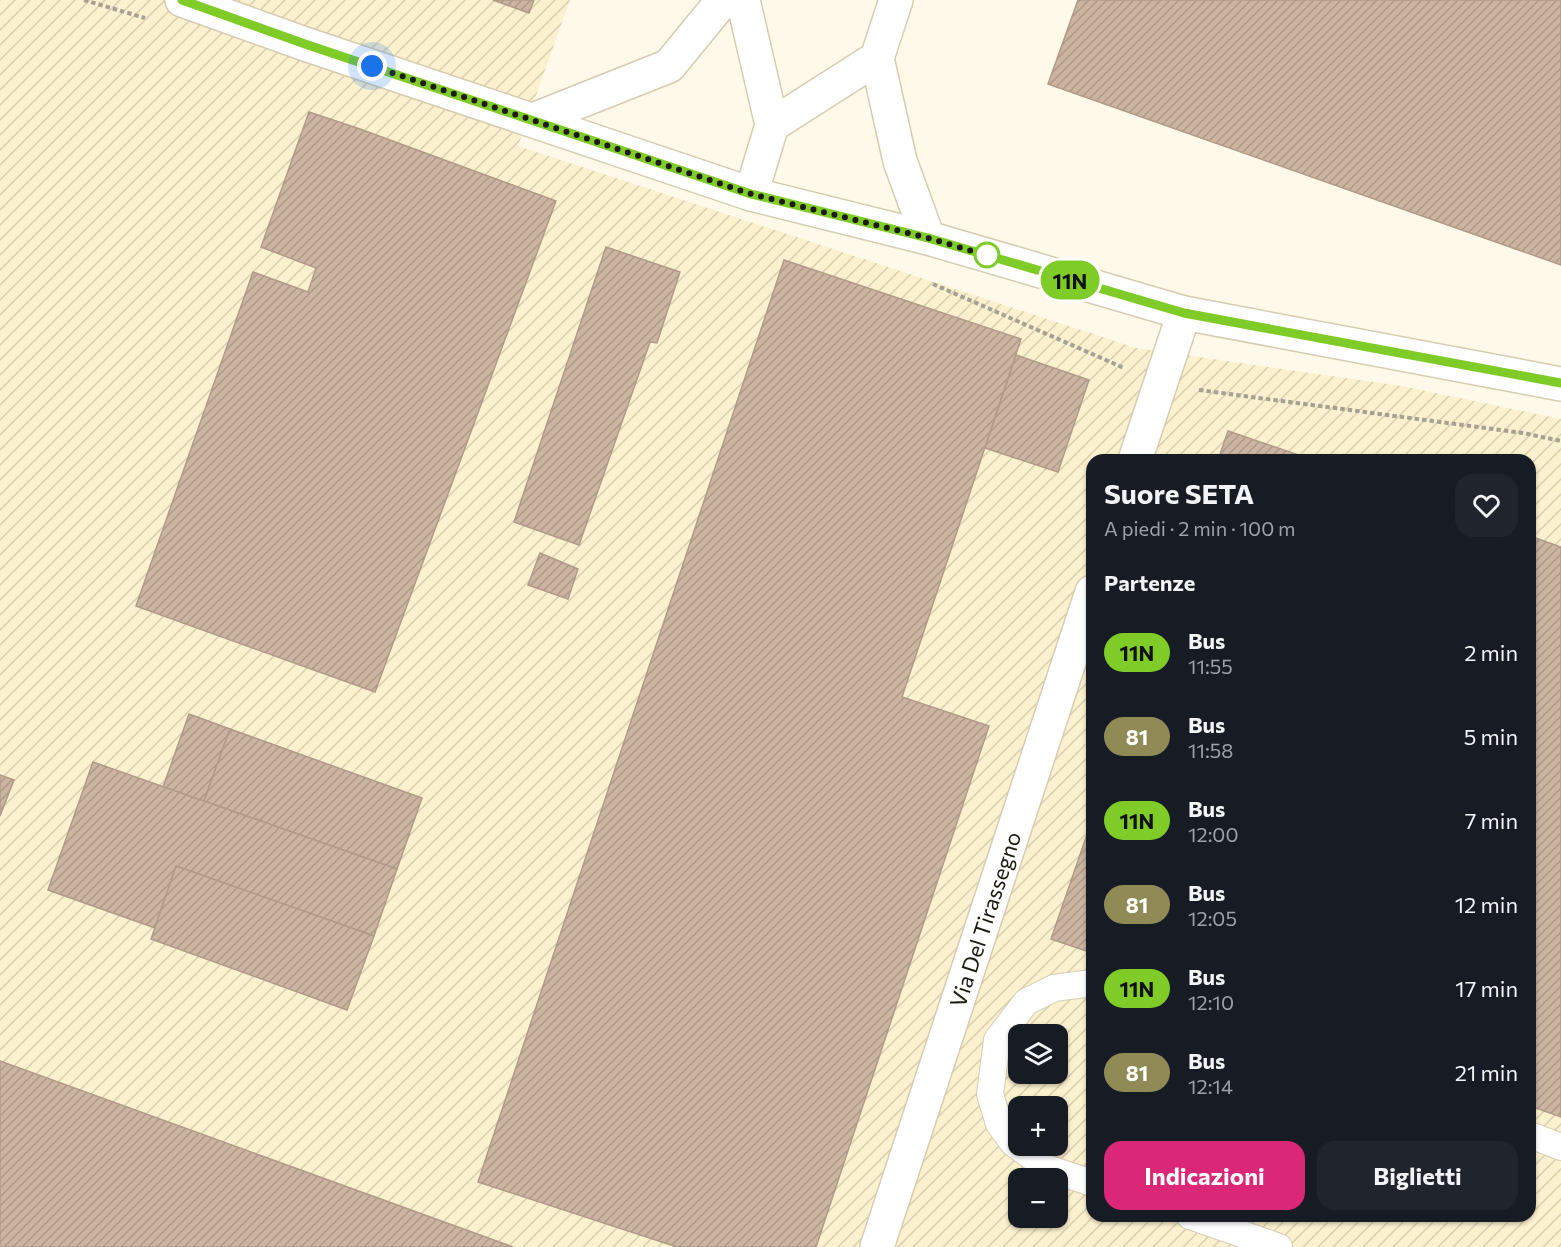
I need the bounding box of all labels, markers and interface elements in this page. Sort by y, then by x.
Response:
your location [357,51,387,81]
unlabelled marker [974,242,1000,268]
line badge: 11N [1036,260,1104,300]
text: 11N [1053,268,1087,293]
button: heart [1455,474,1518,537]
text: Suore SETA [1104,476,1254,510]
text: A piedi · 2 min · 100 m [1104,516,1296,540]
text: Partenze [1104,569,1195,596]
text: Bus [1188,627,1225,654]
text: 2 min [1464,639,1518,666]
text: 11N [1120,640,1154,665]
text: 11:55 [1188,654,1233,678]
text: Bus [1188,711,1225,738]
text: 5 min [1464,723,1518,750]
text: 81 [1126,724,1148,749]
text: 11:58 [1188,738,1233,762]
text: Bus [1188,795,1225,822]
text: 7 min [1465,807,1518,834]
text: 11N [1120,808,1154,833]
text: 12:00 [1188,822,1238,846]
street label: Via Del Tirassegno [943,828,1026,1010]
text: Bus [1188,879,1225,906]
text: 12 min [1455,891,1518,918]
text: 81 [1126,892,1148,917]
text: 12:05 [1188,906,1237,930]
text: Bus [1188,963,1225,990]
text: 17 min [1455,975,1518,1002]
text: 11N [1120,976,1154,1001]
text: 12:10 [1188,990,1234,1014]
map controls [1008,1024,1068,1228]
button: layers [1008,1024,1068,1084]
text: Bus [1188,1047,1225,1074]
text: 21 min [1455,1059,1518,1086]
text: 81 [1126,1060,1148,1085]
text: 12:14 [1188,1074,1233,1098]
button: + [1008,1096,1068,1156]
button: Indicazioni [1104,1141,1305,1210]
button: Biglietti [1317,1141,1518,1210]
button: − [1008,1168,1068,1228]

